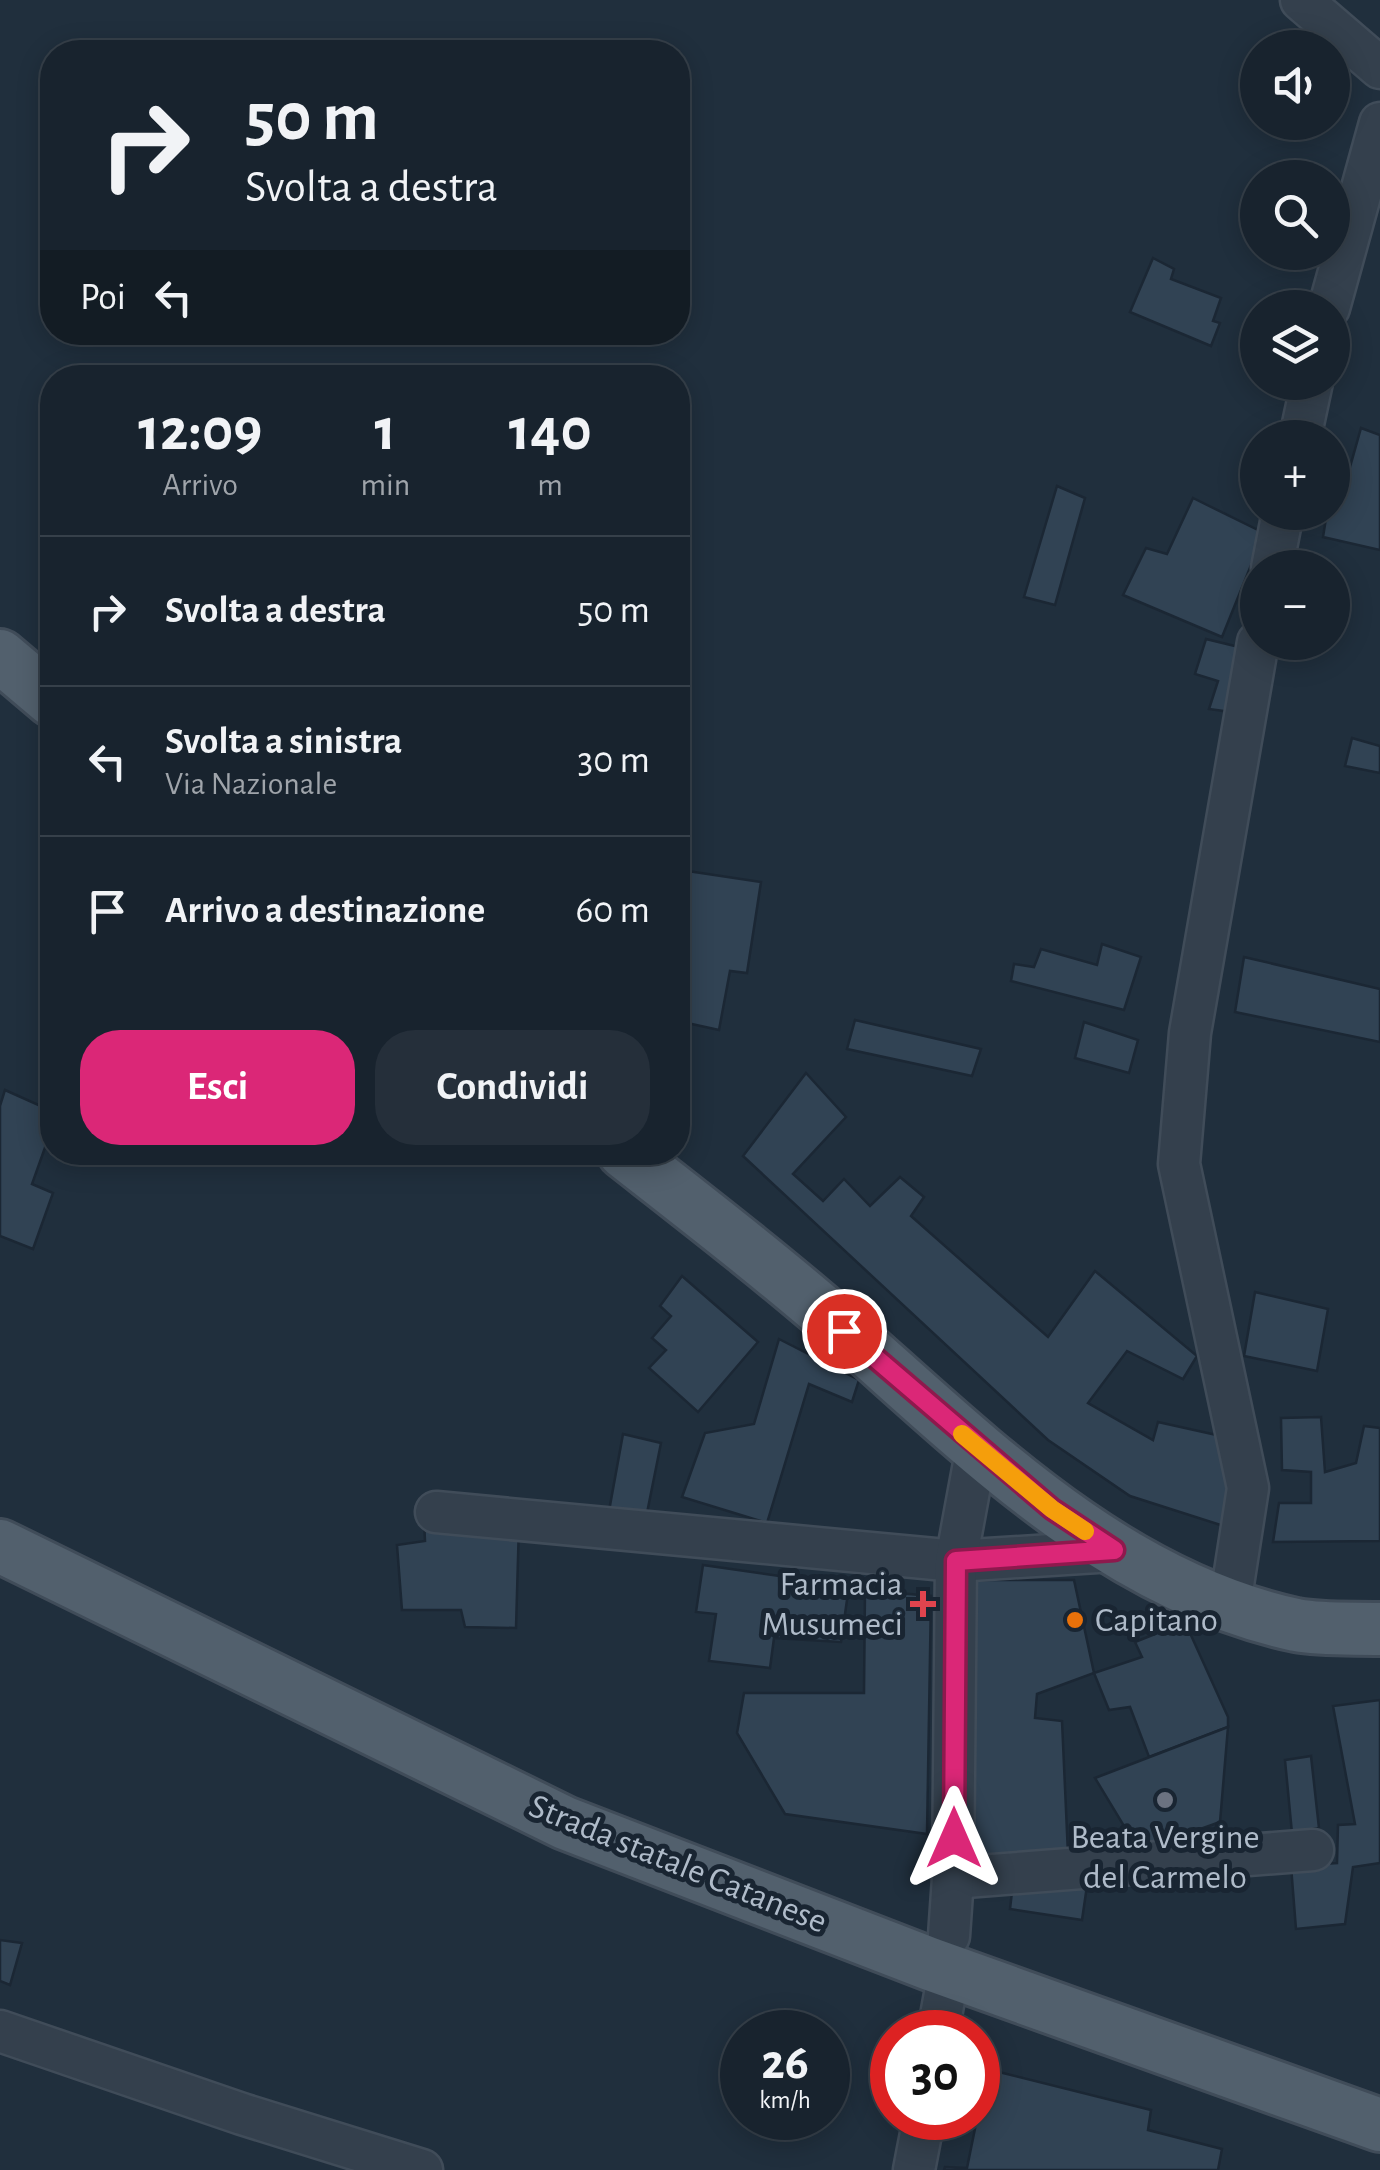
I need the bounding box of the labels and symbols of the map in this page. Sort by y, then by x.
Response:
pin [802,1289,887,1374]
place label: Farmacia Musumeci [762,1567,903,1642]
marker: Farmacia Musumeci [912,1593,934,1615]
place label: Capitano [1095,1603,1218,1638]
marker: Capitano [1064,1609,1086,1631]
position arrow [902,1786,1006,1890]
street label: Strada statale Catanese [524,1788,832,1940]
marker: Beata Vergine del Carmelo [1154,1789,1176,1811]
place label: Beata Vergine del Carmelo [1070,1820,1260,1895]
speed limit sign: 30 [870,2010,1000,2140]

